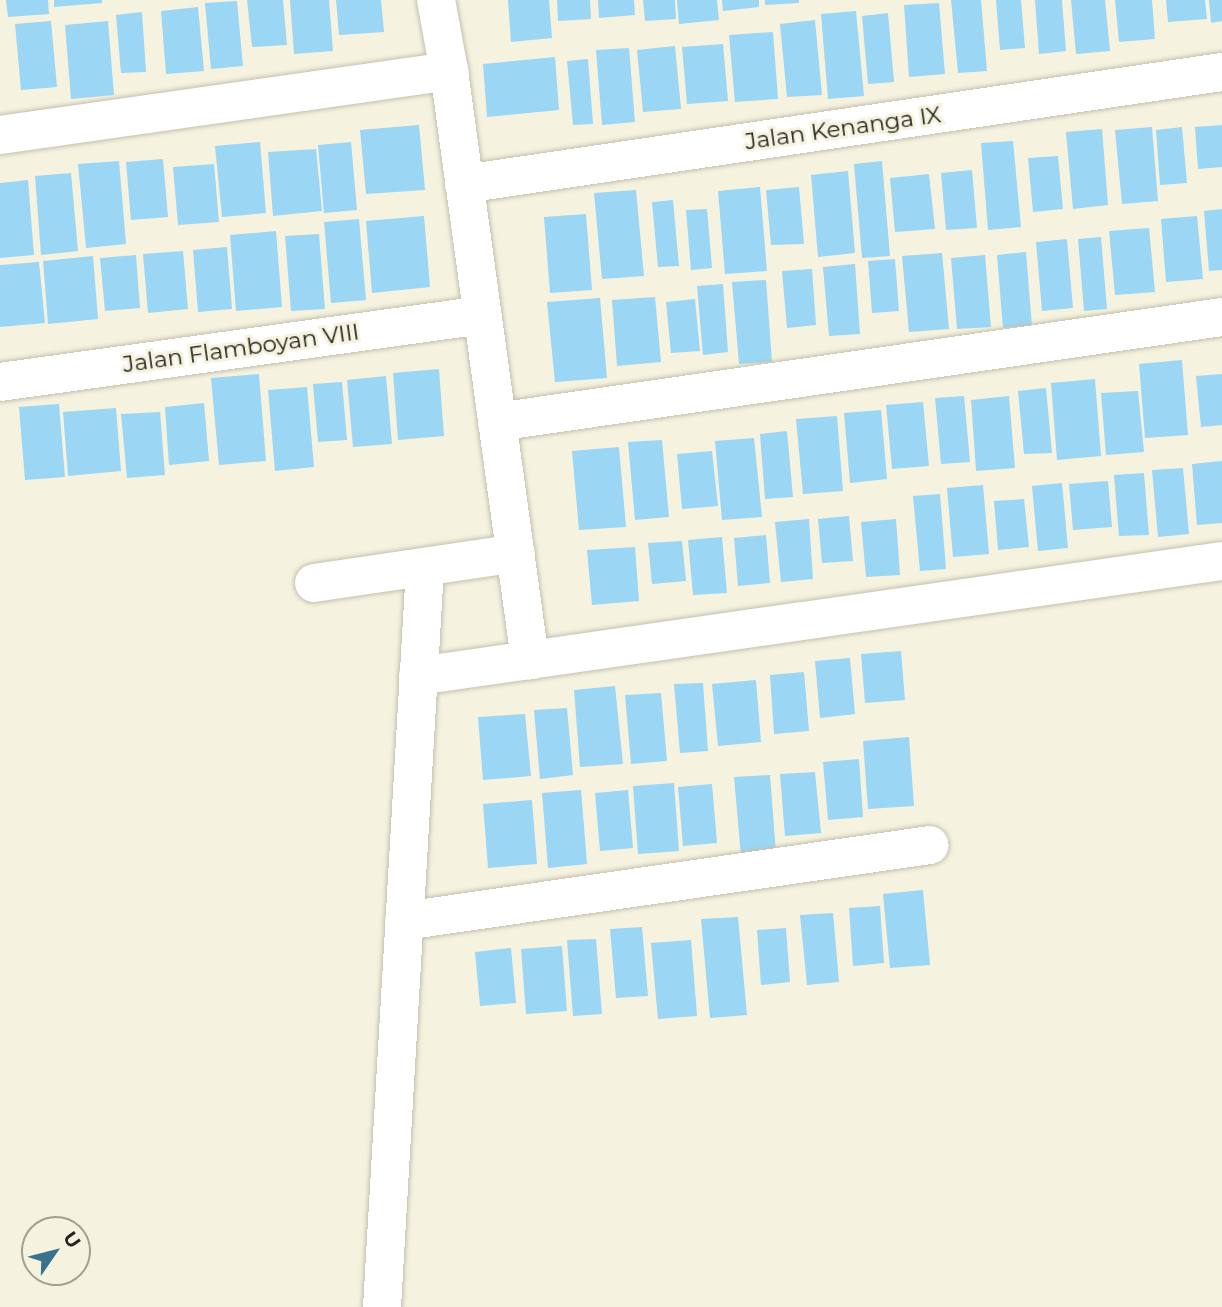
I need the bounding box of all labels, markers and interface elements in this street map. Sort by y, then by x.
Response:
street label: Jalan Kenanga IX [743,101,943,155]
street label: Jalan Flamboyan VIII [121,318,361,378]
north arrow [21,1216,91,1286]
text: U [58,1227,86,1253]

